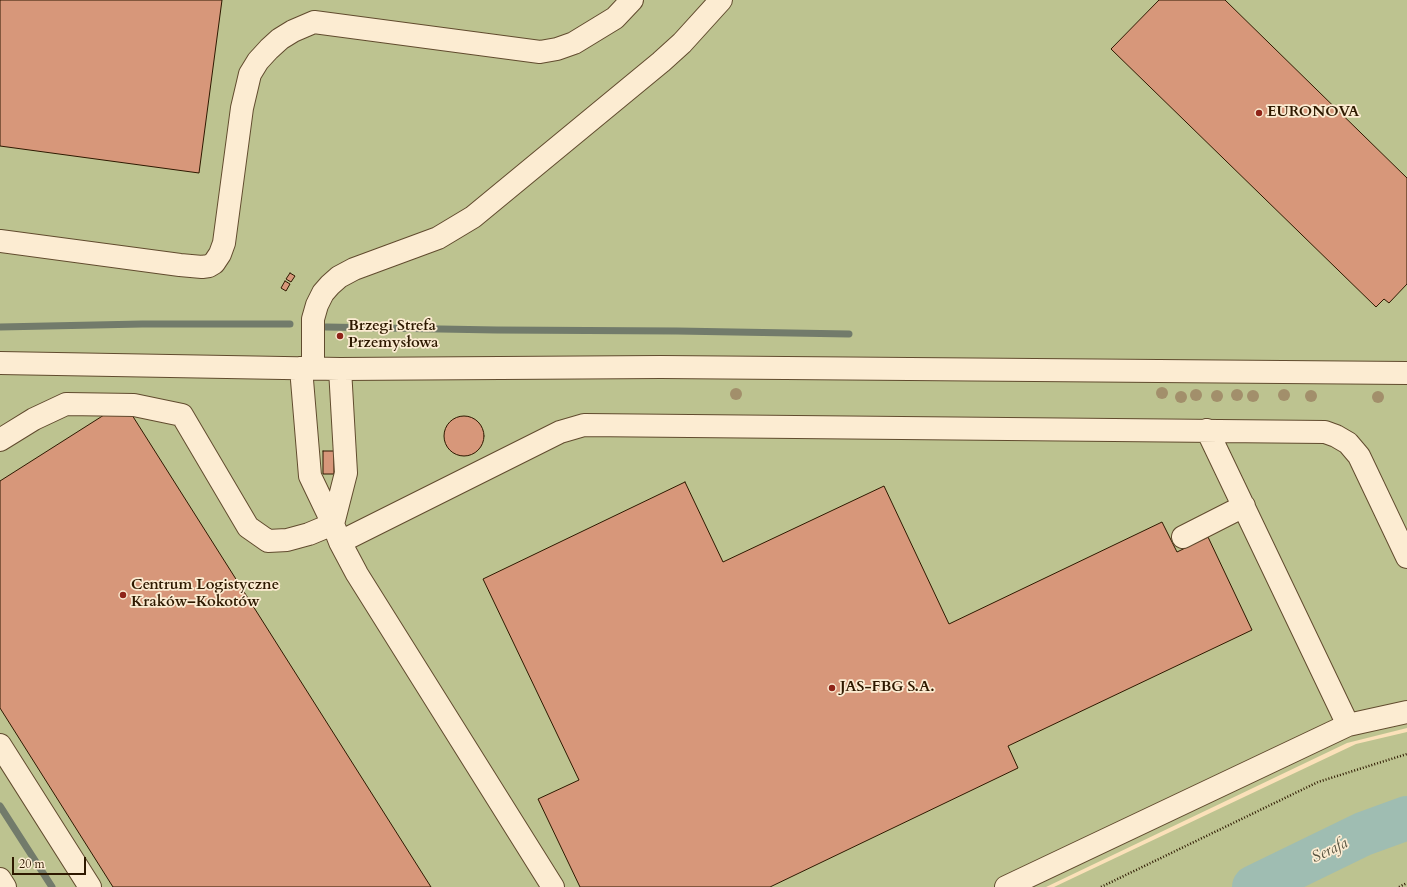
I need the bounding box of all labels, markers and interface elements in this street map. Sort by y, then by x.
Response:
place label: EURONOVA [1267,104,1359,122]
marker: EURONOVA [1254,108,1264,118]
place label: Brzegi Strefa Przemysłowa [348,318,439,353]
marker: Brzegi Strefa Przemysłowa [335,331,345,341]
place label: Centrum Logistyczne Kraków–Kokotów [131,577,279,612]
marker: Centrum Logistyczne Kraków–Kokotów [118,590,128,600]
place label: JAS-FBG S.A. [840,679,935,697]
marker: JAS-FBG S.A. [827,683,837,693]
water label: Serafa [1309,834,1351,868]
scale bar [14,849,88,875]
text: 20 m [19,856,45,872]

